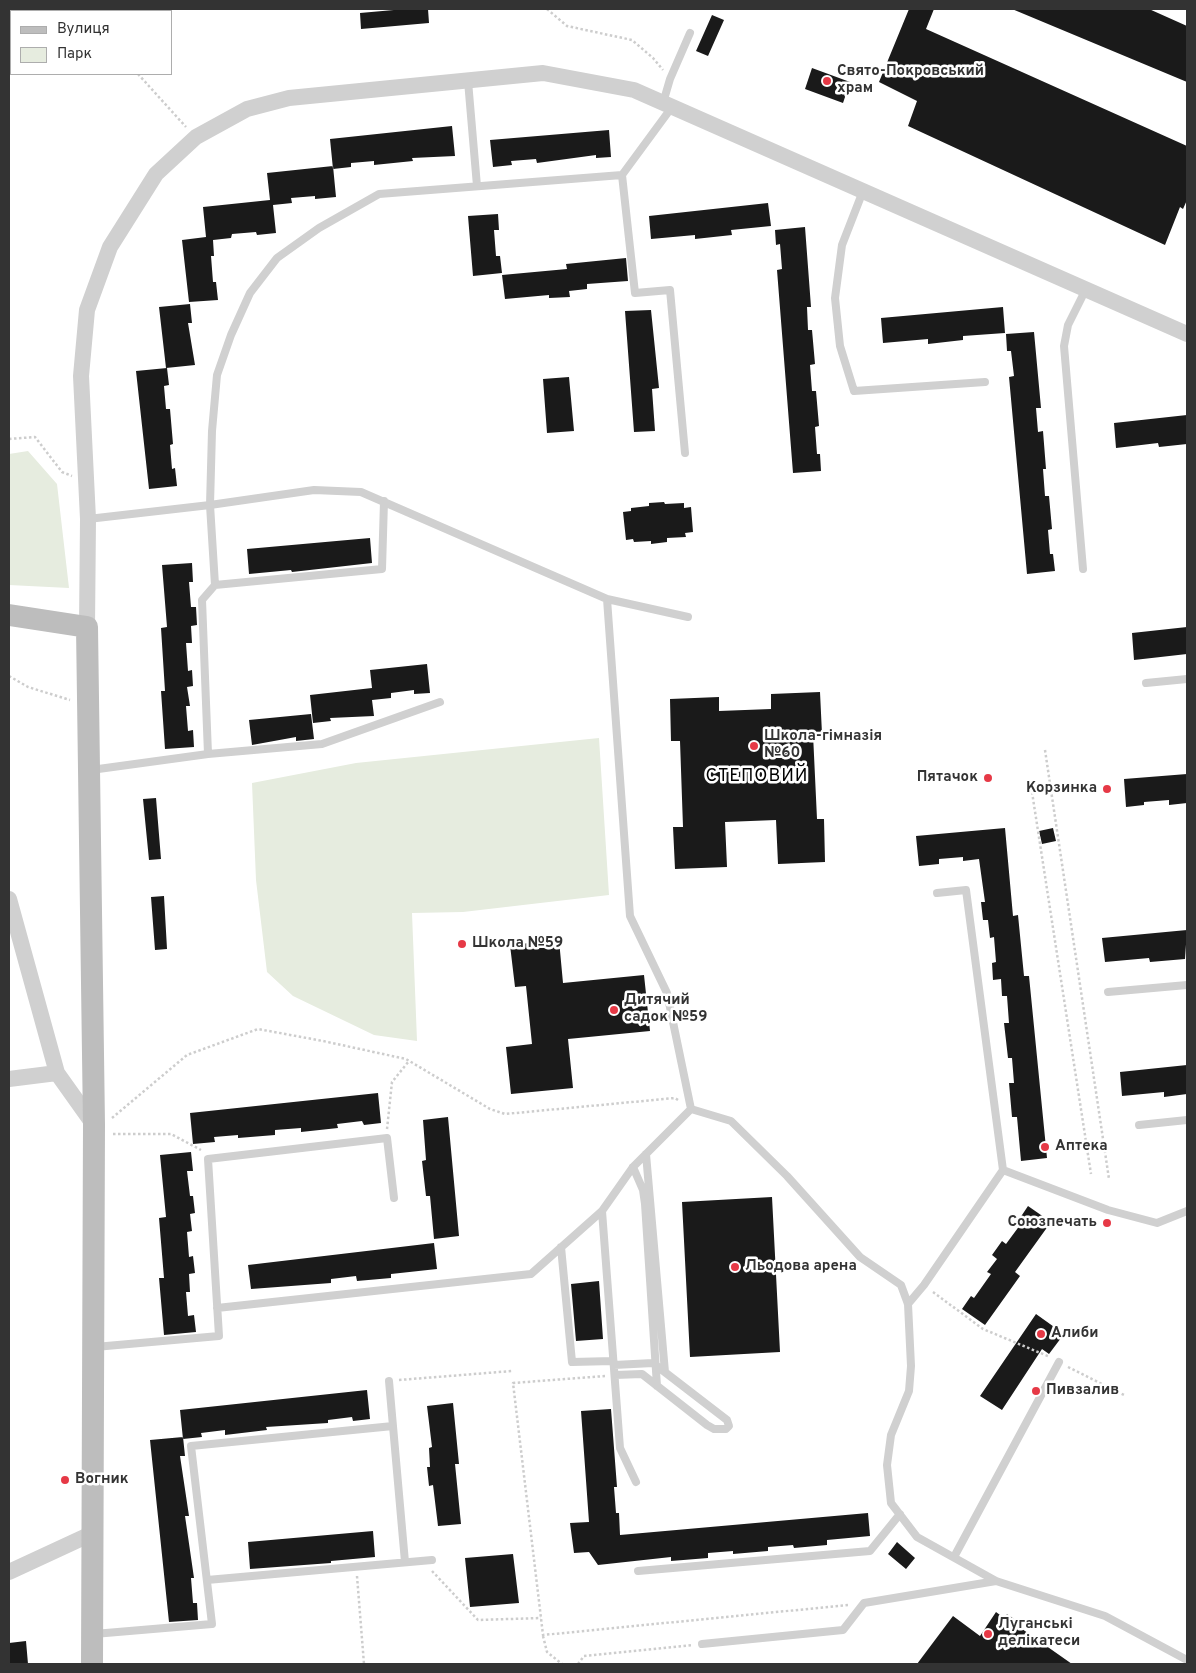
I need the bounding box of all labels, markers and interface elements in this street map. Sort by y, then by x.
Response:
legend [10,10,172,75]
text: Вулиця [57,20,110,39]
text: Парк [57,45,92,64]
place label: Свято-Покровський храм [837,63,984,98]
marker: Свято-Покровський храм [821,75,833,87]
place label: Школа-гімназія №60 [764,728,882,763]
marker: Школа-гімназія №60 [748,740,760,752]
district label: СТЕПОВИЙ [704,766,810,788]
place label: Пятачок [917,769,978,787]
marker: Пятачок [982,772,994,784]
place label: Корзинка [1026,780,1097,798]
marker: Корзинка [1101,783,1113,795]
place label: Школа №59 [472,935,563,953]
marker: Школа №59 [456,938,468,950]
place label: Дитячий садок №59 [624,992,707,1027]
marker: Дитячий садок №59 [608,1004,620,1016]
place label: Аптека [1055,1138,1108,1156]
marker: Аптека [1039,1141,1051,1153]
place label: Союзпечать [1007,1214,1097,1232]
marker: Союзпечать [1101,1217,1113,1229]
place label: Льодова арена [745,1258,857,1276]
marker: Льодова арена [729,1261,741,1273]
place label: Алиби [1051,1325,1099,1343]
marker: Алиби [1035,1328,1047,1340]
place label: Пивзалив [1046,1382,1119,1400]
marker: Пивзалив [1030,1385,1042,1397]
place label: Вогник [75,1471,129,1489]
marker: Вогник [59,1474,71,1486]
place label: Луганські делікатеси [998,1616,1080,1651]
marker: Луганські делікатеси [982,1628,994,1640]

